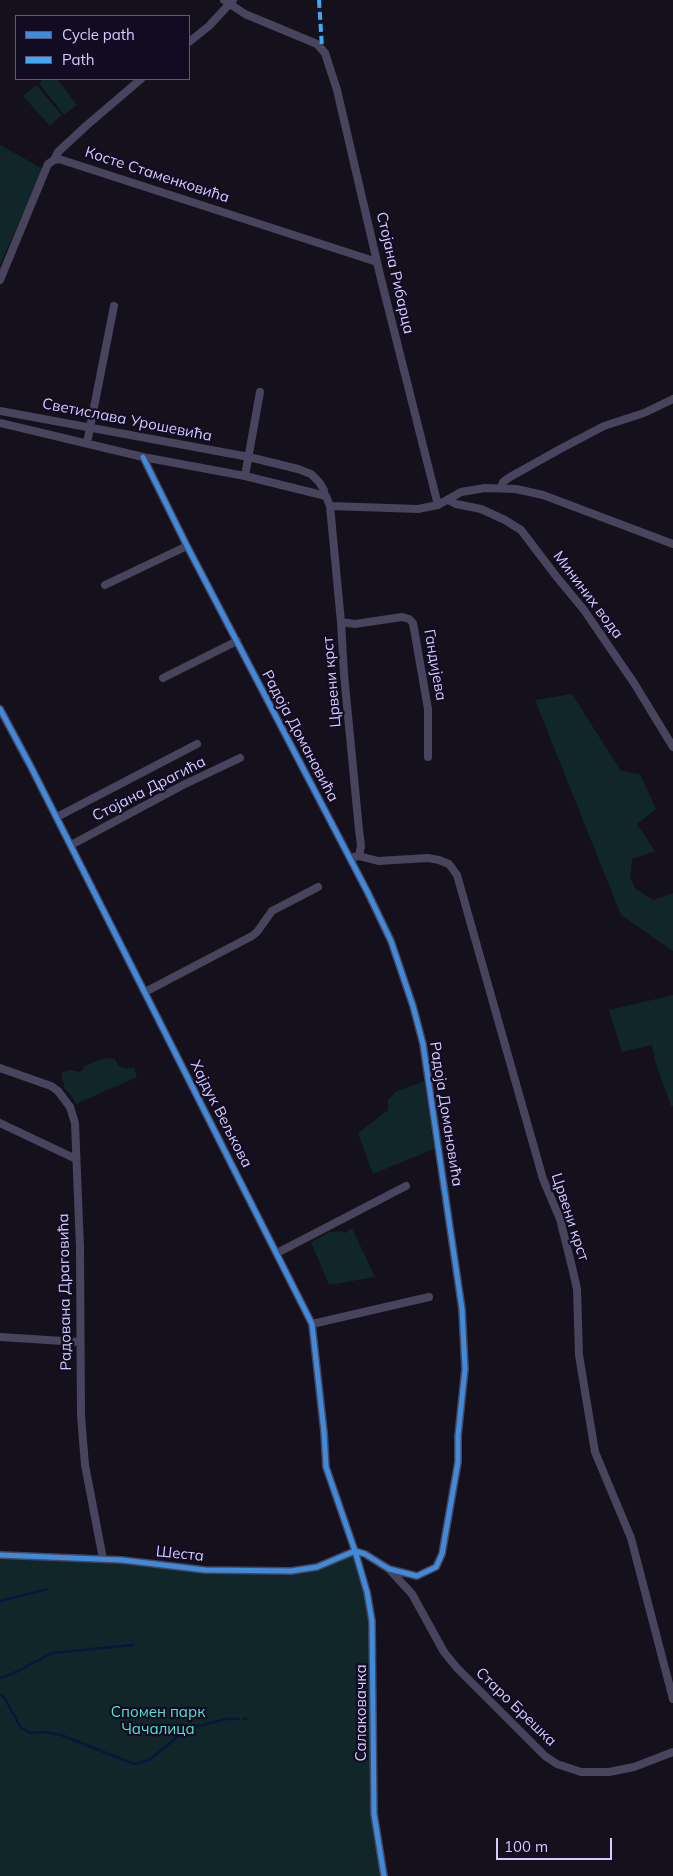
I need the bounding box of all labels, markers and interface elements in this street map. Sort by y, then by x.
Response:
legend [15,15,190,80]
text: Cycle path [62,25,135,44]
text: Path [62,50,94,69]
street label: Косте Стаменковића [82,143,232,207]
street label: Стојана Рибарца [372,210,418,336]
street label: Светислава Урошевића [41,395,213,445]
street label: Мининих вода [549,548,627,642]
street label: Гандијева [420,628,450,702]
street label: Црвени крст [319,636,345,728]
street label: Радоја Домановића [258,667,342,805]
street label: Стојана Драгића [89,753,209,825]
street label: Радоја Домановића [426,1040,466,1188]
street label: Хајдук Вељкова [186,1057,256,1171]
street label: Црвени крст [547,1171,593,1263]
street label: Радована Драговића [55,1213,75,1371]
street label: Шеста [155,1543,205,1565]
street label: Салаковачка [352,1664,370,1762]
street label: Старо Брешка [472,1664,560,1750]
park label: Спомен парк Чачалица [111,1703,205,1738]
scale bar [498,1828,614,1860]
text: 100 m [504,1837,548,1856]

